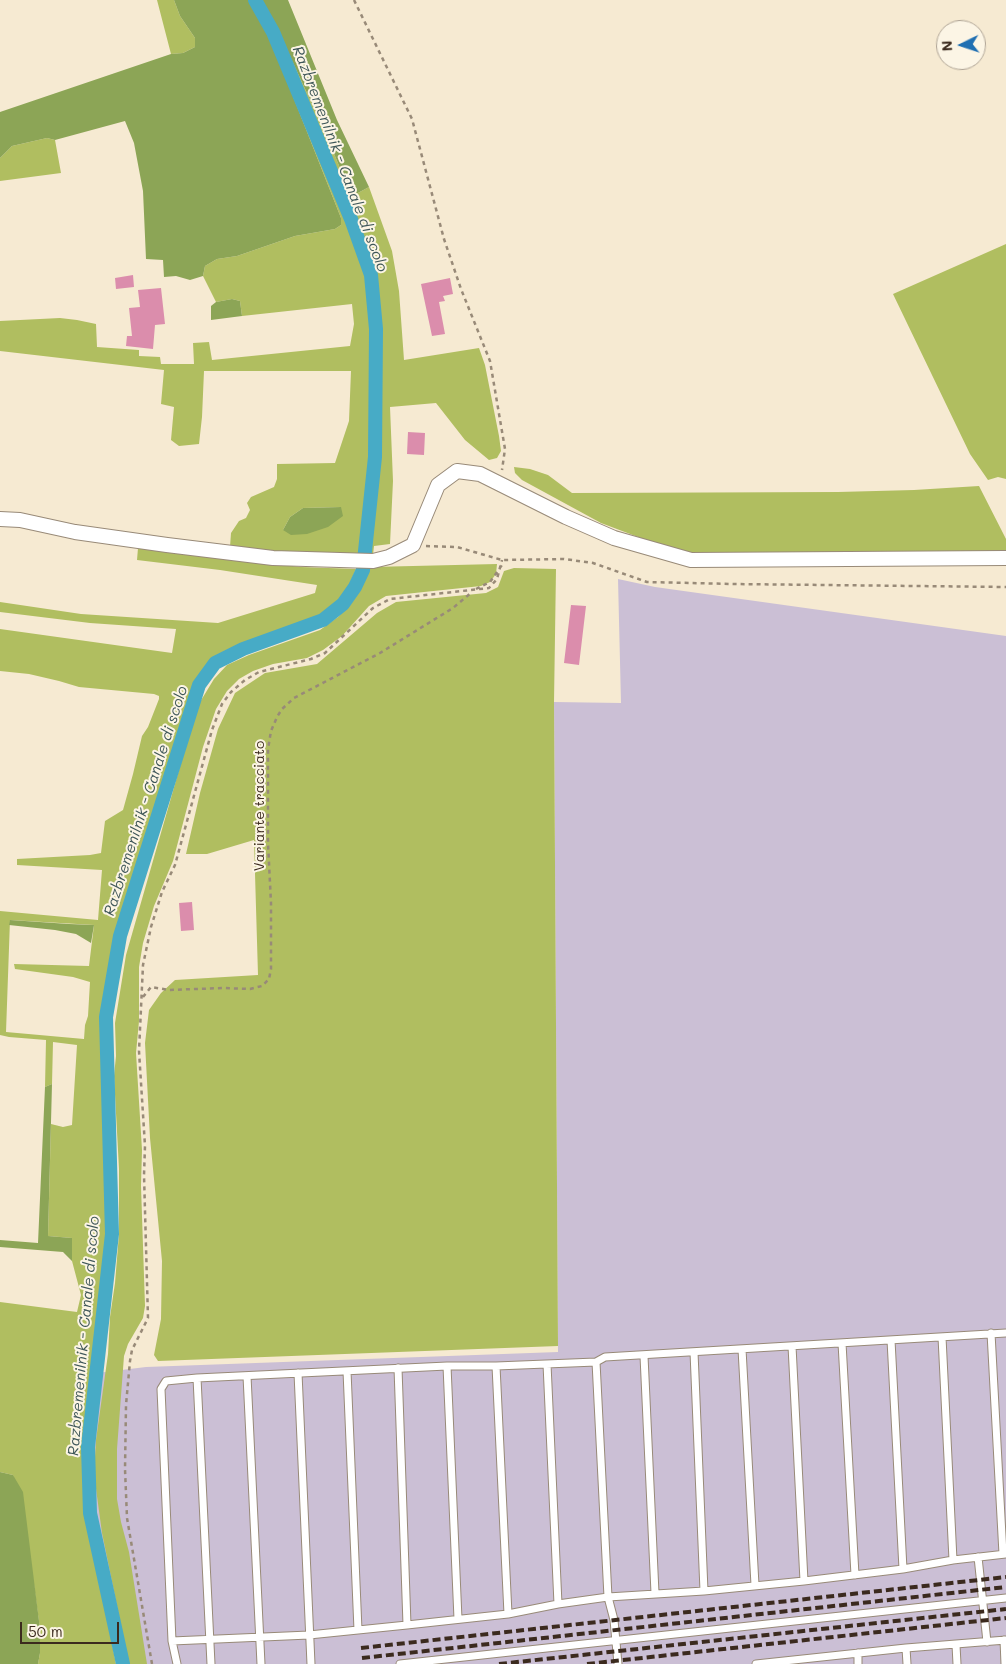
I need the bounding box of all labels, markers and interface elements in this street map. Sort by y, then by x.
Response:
north arrow [936,20,986,70]
text: N [937,40,956,52]
water label: Razbremenilnik - Canale di scolo [289,44,391,274]
water label: Razbremenilnik - Canale di scolo [100,684,192,918]
street label: Variante tracciato [252,741,268,871]
water label: Razbremenilnik - Canale di scolo [65,1215,103,1457]
scale bar [22,1612,121,1644]
text: 50 m [28,1621,63,1641]

